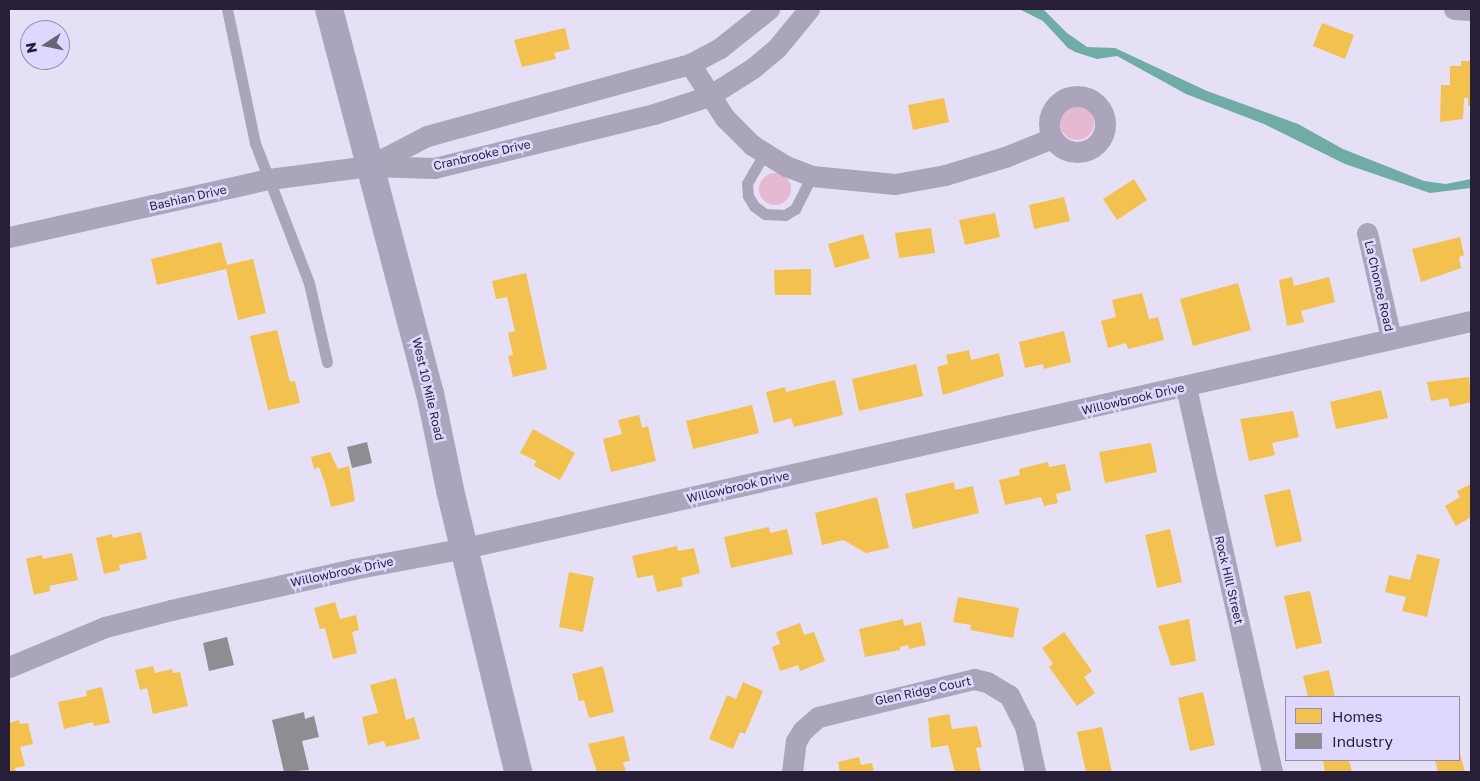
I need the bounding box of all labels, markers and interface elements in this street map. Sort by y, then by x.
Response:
north arrow [20,20,70,70]
text: N [21,41,40,55]
street label: Cranbrooke Drive [432,137,532,173]
street label: Bashian Drive [148,182,228,214]
street label: La Chonce Road [1362,239,1396,333]
street label: West 10 Mile Road [409,336,447,442]
street label: Willowbrook Drive [1080,380,1186,418]
street label: Willowbrook Drive [685,468,791,506]
street label: Rock Hill Street [1212,534,1246,626]
street label: Willowbrook Drive [289,554,395,590]
street label: Glen Ridge Court [874,674,972,708]
legend [1285,696,1460,761]
text: Homes [1332,707,1382,725]
text: Industry [1332,732,1393,750]

